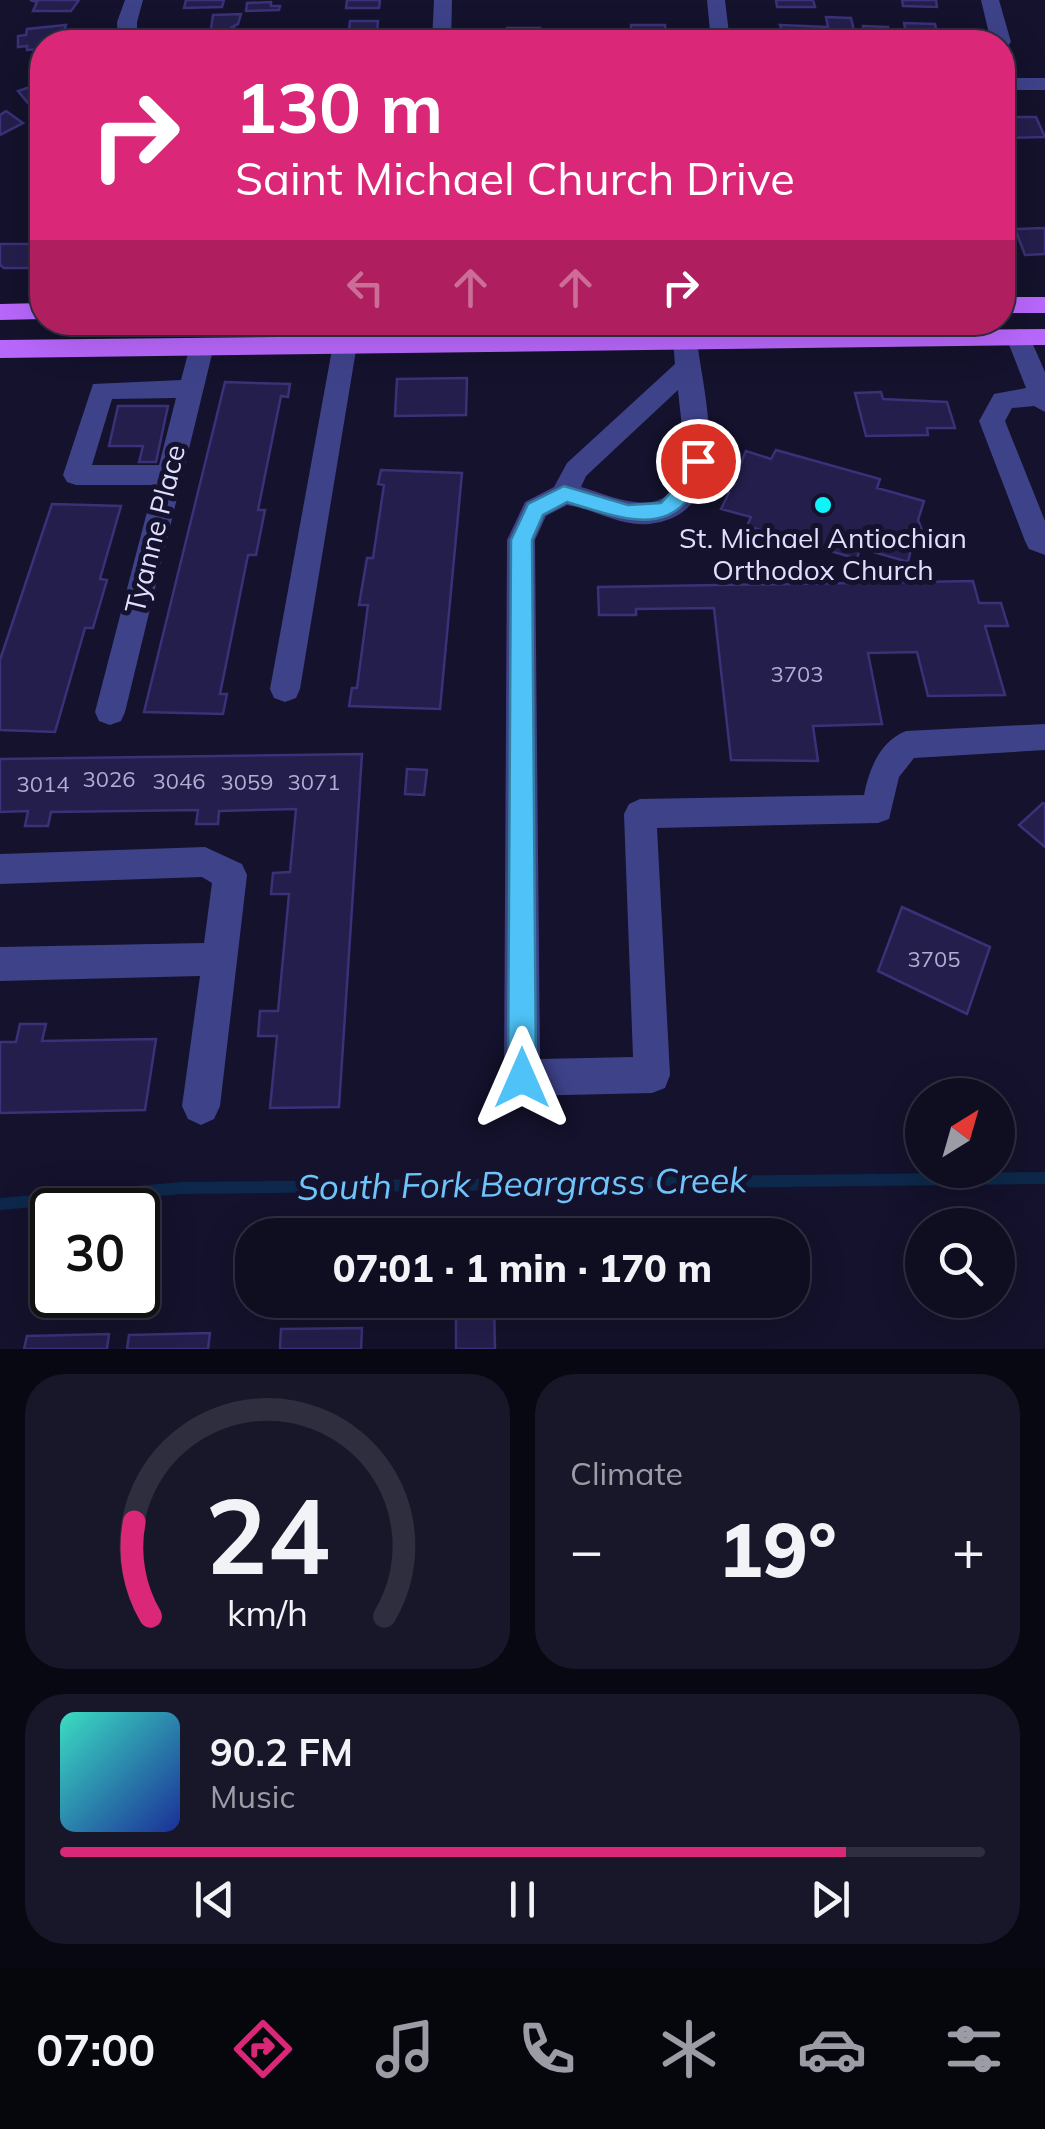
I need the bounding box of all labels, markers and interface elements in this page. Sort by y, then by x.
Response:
text: 130 m [235,63,443,151]
icon: right [70,70,200,200]
text: Saint Michael Church Drive [235,150,795,206]
icon: left [338,260,393,315]
icon: ahead [443,260,498,315]
icon: ahead [548,260,603,315]
icon: right [653,260,708,315]
pin [656,419,741,504]
icon: arrive [671,434,726,489]
street label: Tyanne Place [117,441,192,617]
marker: St. Michael Antiochian Orthodox Church [812,494,834,516]
place label: St. Michael Antiochian Orthodox Church [679,520,967,587]
house number: 3703 [771,660,823,688]
house number: 3026 [83,765,135,793]
house number: 3046 [153,767,205,795]
house number: 3059 [221,768,273,796]
house number: 3071 [288,768,340,796]
house number: 3014 [17,770,69,798]
house number: 3705 [908,945,960,973]
position arrow [470,1026,574,1130]
north arrow [905,1078,1015,1188]
map controls [905,1078,1015,1318]
water label: South Fork Beargrass Creek [297,1157,748,1209]
speed limit sign: 30 [30,1188,160,1318]
button: search [905,1208,1015,1318]
text: 07:01 · 1 min · 170 m [333,1244,712,1292]
text: Climate [570,1453,683,1493]
text: 24 [205,1469,330,1600]
text: 19° [718,1502,837,1596]
text: − [570,1515,603,1584]
text: + [952,1515,985,1584]
text: km/h [227,1590,308,1635]
text: 90.2 FM [210,1728,353,1776]
text: Music [210,1776,295,1816]
icon: previous [187,1872,242,1927]
icon: pause [495,1872,550,1927]
icon: next [803,1872,858,1927]
icon: directions [228,2014,298,2084]
icon: music [370,2014,440,2084]
icon: phone [512,2014,582,2084]
icon: climate [654,2014,724,2084]
icon: car [797,2014,867,2084]
icon: filters [939,2014,1009,2084]
text: 07:00 [36,2021,155,2077]

